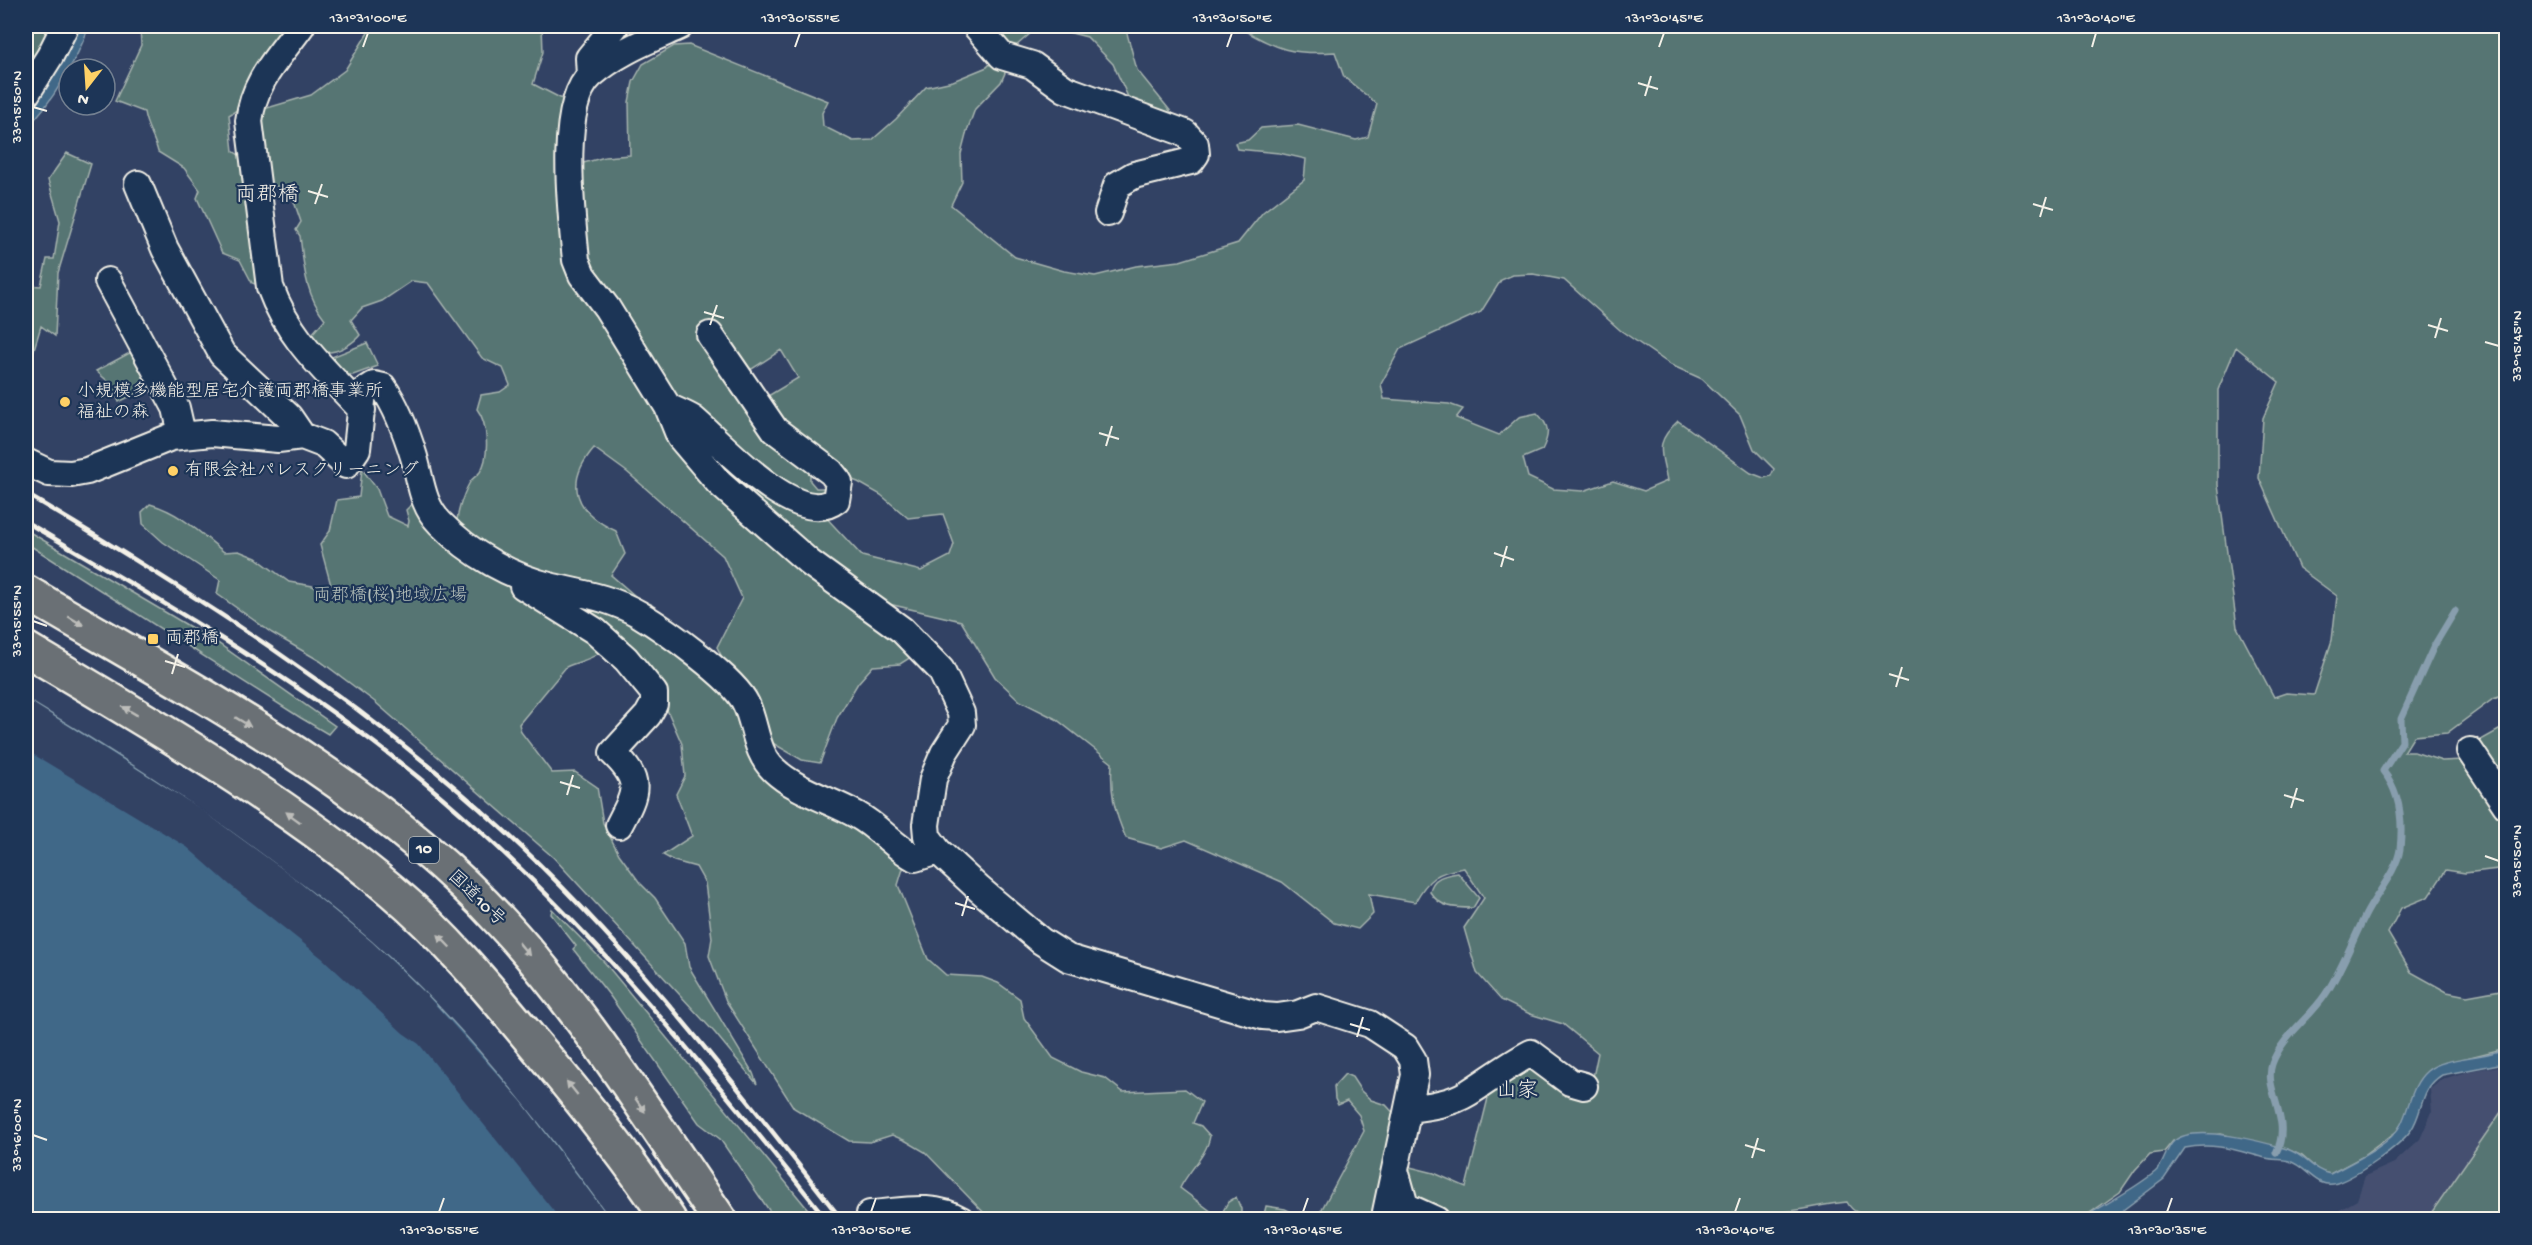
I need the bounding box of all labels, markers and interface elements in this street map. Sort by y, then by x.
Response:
text: 131°31'00"E [329,10,407,28]
text: 131°30'55"E [760,10,840,28]
text: 131°30'50"E [1192,10,1272,28]
text: 131°30'45"E [1624,10,1703,28]
text: 131°30'40"E [2056,10,2136,28]
north arrow [57,57,117,117]
text: 33°15'50"N [9,71,27,144]
text: N [75,87,91,109]
district label: 両郡橋 [236,183,299,209]
text: 33°15'45"N [2509,310,2527,383]
place label: 小規模多機能型居宅介護両郡橋事業所 福祉の森 [77,380,383,424]
marker: 小規模多機能型居宅介護両郡橋事業所 福祉の森 [58,395,72,409]
place label: 有限会社パレスクリーニング [185,460,419,482]
marker: 有限会社パレスクリーニング [166,464,180,478]
text: 33°15'55"N [9,585,27,658]
park label: 両郡橋(桜)地域広場 [313,585,467,607]
one-way arrow [68,616,84,627]
place label: 両郡橋 [165,628,219,650]
marker: 両郡橋 [146,632,160,646]
one-way arrow [122,706,138,717]
one-way arrow [235,716,251,727]
one-way arrow [286,812,301,824]
text: 33°15'50"N [2509,825,2527,898]
road number: 10 [409,837,439,863]
street label: 国道10号 [443,866,510,931]
one-way arrow [437,935,451,949]
one-way arrow [517,941,530,956]
district label: 山家 [1496,1078,1538,1105]
one-way arrow [565,1080,578,1096]
one-way arrow [634,1097,646,1113]
text: 33°16'00"N [9,1098,27,1172]
text: 131°30'55"E [399,1222,479,1240]
text: 131°30'50"E [831,1222,911,1240]
text: 131°30'45"E [1263,1222,1342,1240]
text: 131°30'40"E [1695,1222,1775,1240]
text: 131°30'35"E [2127,1222,2207,1240]

